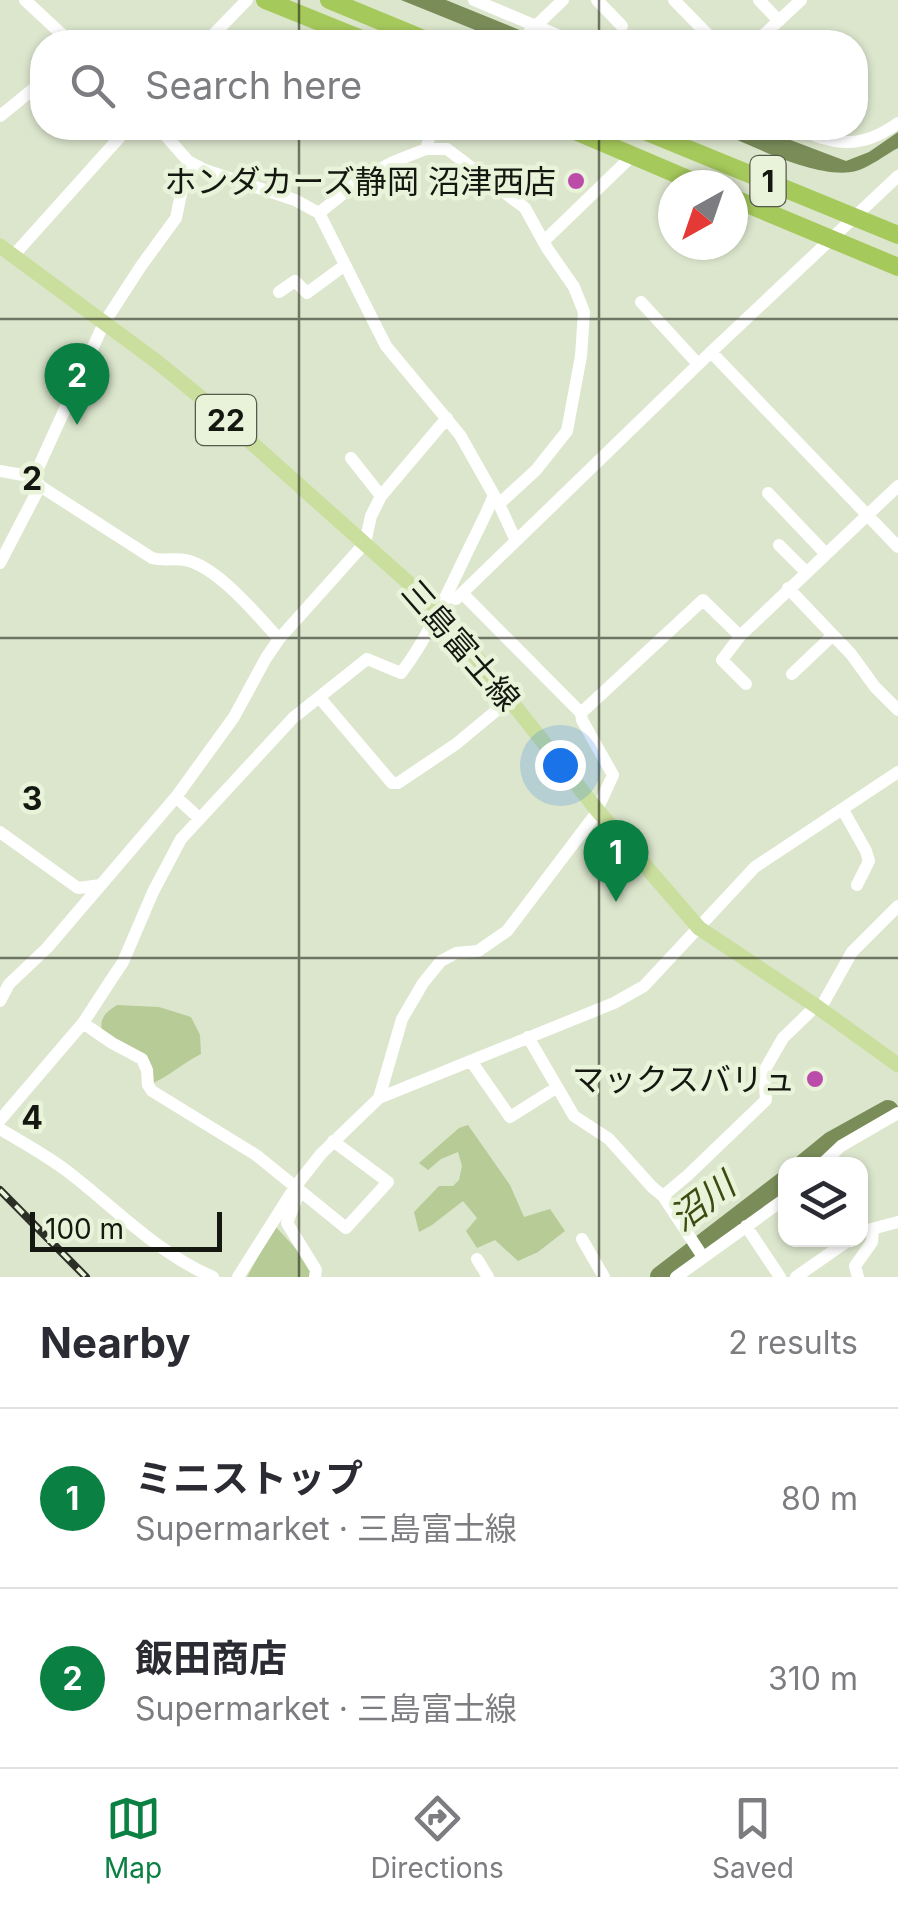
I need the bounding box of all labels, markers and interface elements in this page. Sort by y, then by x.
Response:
search box [30,30,868,140]
icon: search [65,58,120,113]
text: Search here [145,62,362,108]
road number: 1 [750,156,786,206]
place label: ホンダカーズ静岡 沼津西店 [165,162,556,201]
marker: ホンダカーズ静岡 沼津西店 [565,170,587,192]
north arrow [658,170,748,260]
pin: 2 [44,342,110,425]
road number: 22 [196,395,256,445]
text: 2 [22,459,42,498]
street label: 三島富士線 [394,572,528,718]
your location [535,740,586,791]
text: 3 [22,779,42,818]
pin: 1 [584,820,648,902]
place label: マックスバリュ [572,1060,795,1099]
marker: マックスバリュ [804,1068,826,1090]
text: 4 [21,1098,43,1137]
map controls [778,1157,868,1247]
button: layers [778,1157,868,1247]
water label: 沼川 [661,1161,746,1239]
scale bar [30,1207,222,1252]
text: 100 m [45,1212,124,1246]
text: Nearby [40,1317,191,1368]
text: 2 results [728,1323,858,1362]
text: ミニストップ [135,1455,363,1501]
text: 1 [66,1479,79,1518]
text: 80 m [781,1479,858,1518]
text: Supermarket · 三島富士線 [135,1509,517,1548]
text: 飯田商店 [135,1635,287,1681]
text: 2 [62,1659,83,1698]
text: 310 m [768,1659,858,1698]
text: Supermarket · 三島富士線 [135,1689,517,1728]
tab: Map [104,1791,162,1885]
tab: Directions [370,1791,504,1885]
tab: Saved [712,1791,794,1885]

